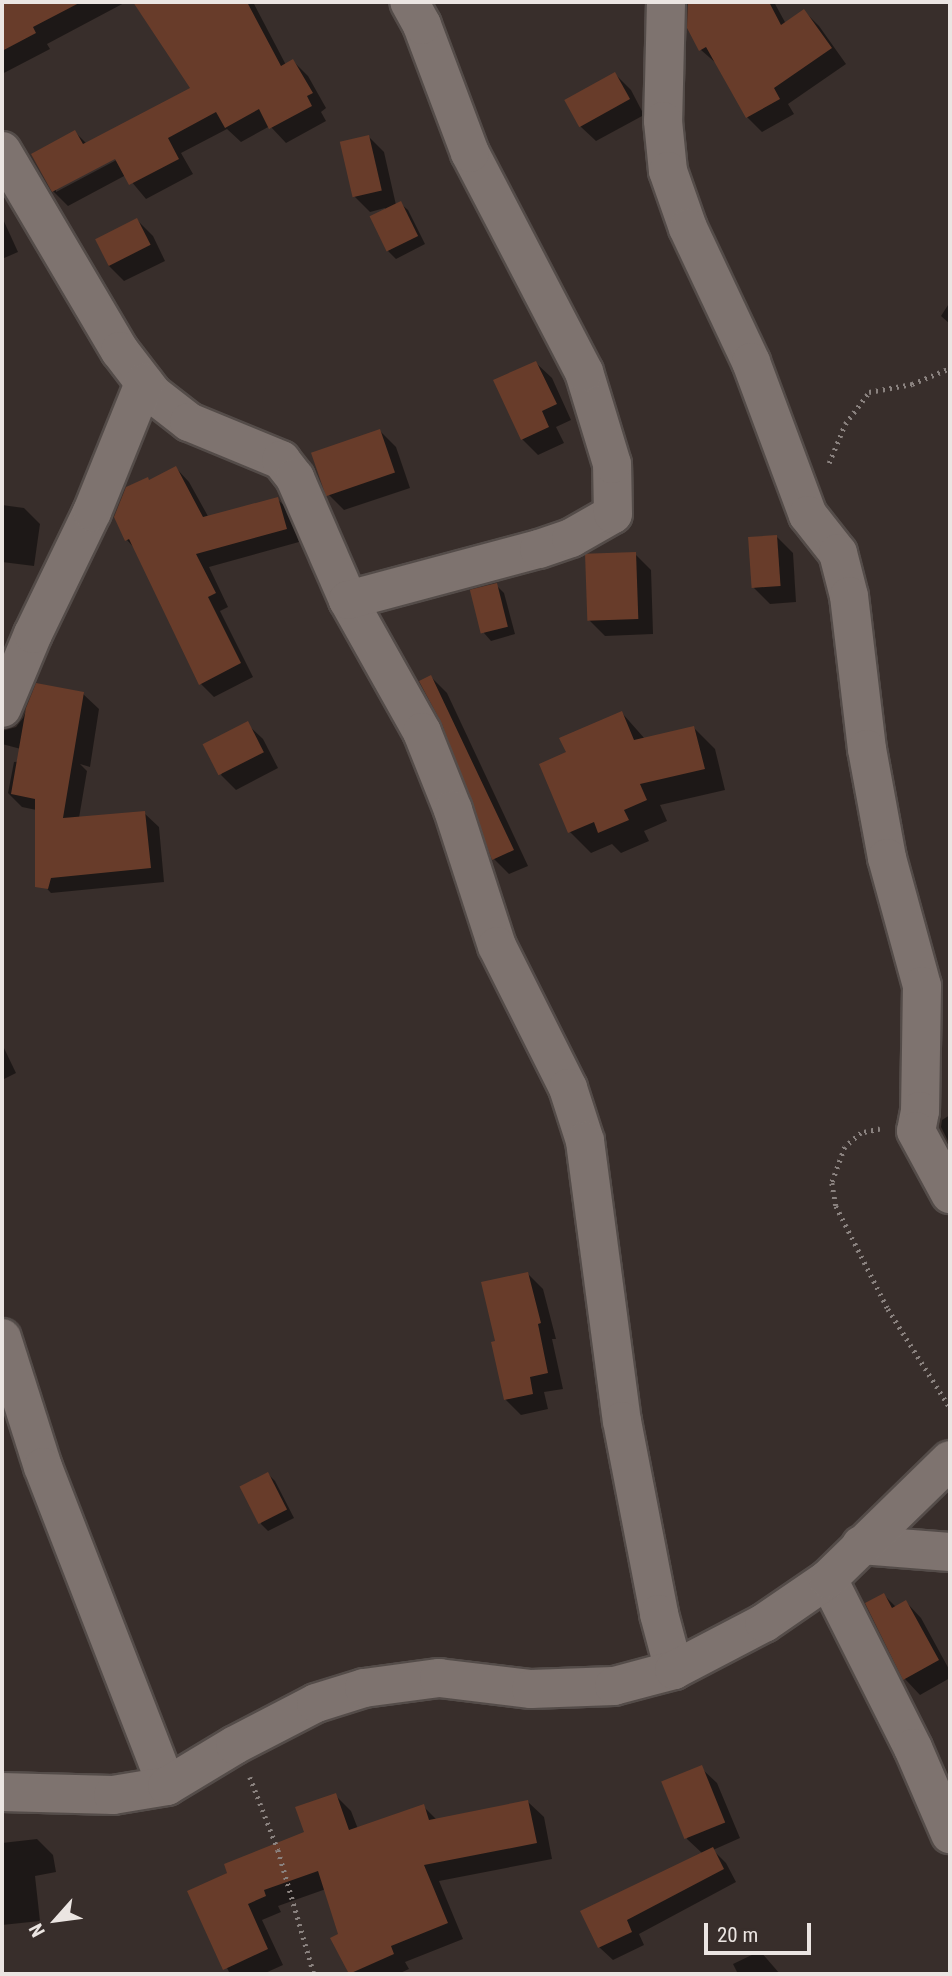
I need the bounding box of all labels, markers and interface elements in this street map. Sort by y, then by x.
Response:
north arrow [21,1885,91,1955]
scale bar [707,1910,814,1954]
text: N [24,1920,50,1941]
text: 20 m [717,1923,758,1947]

